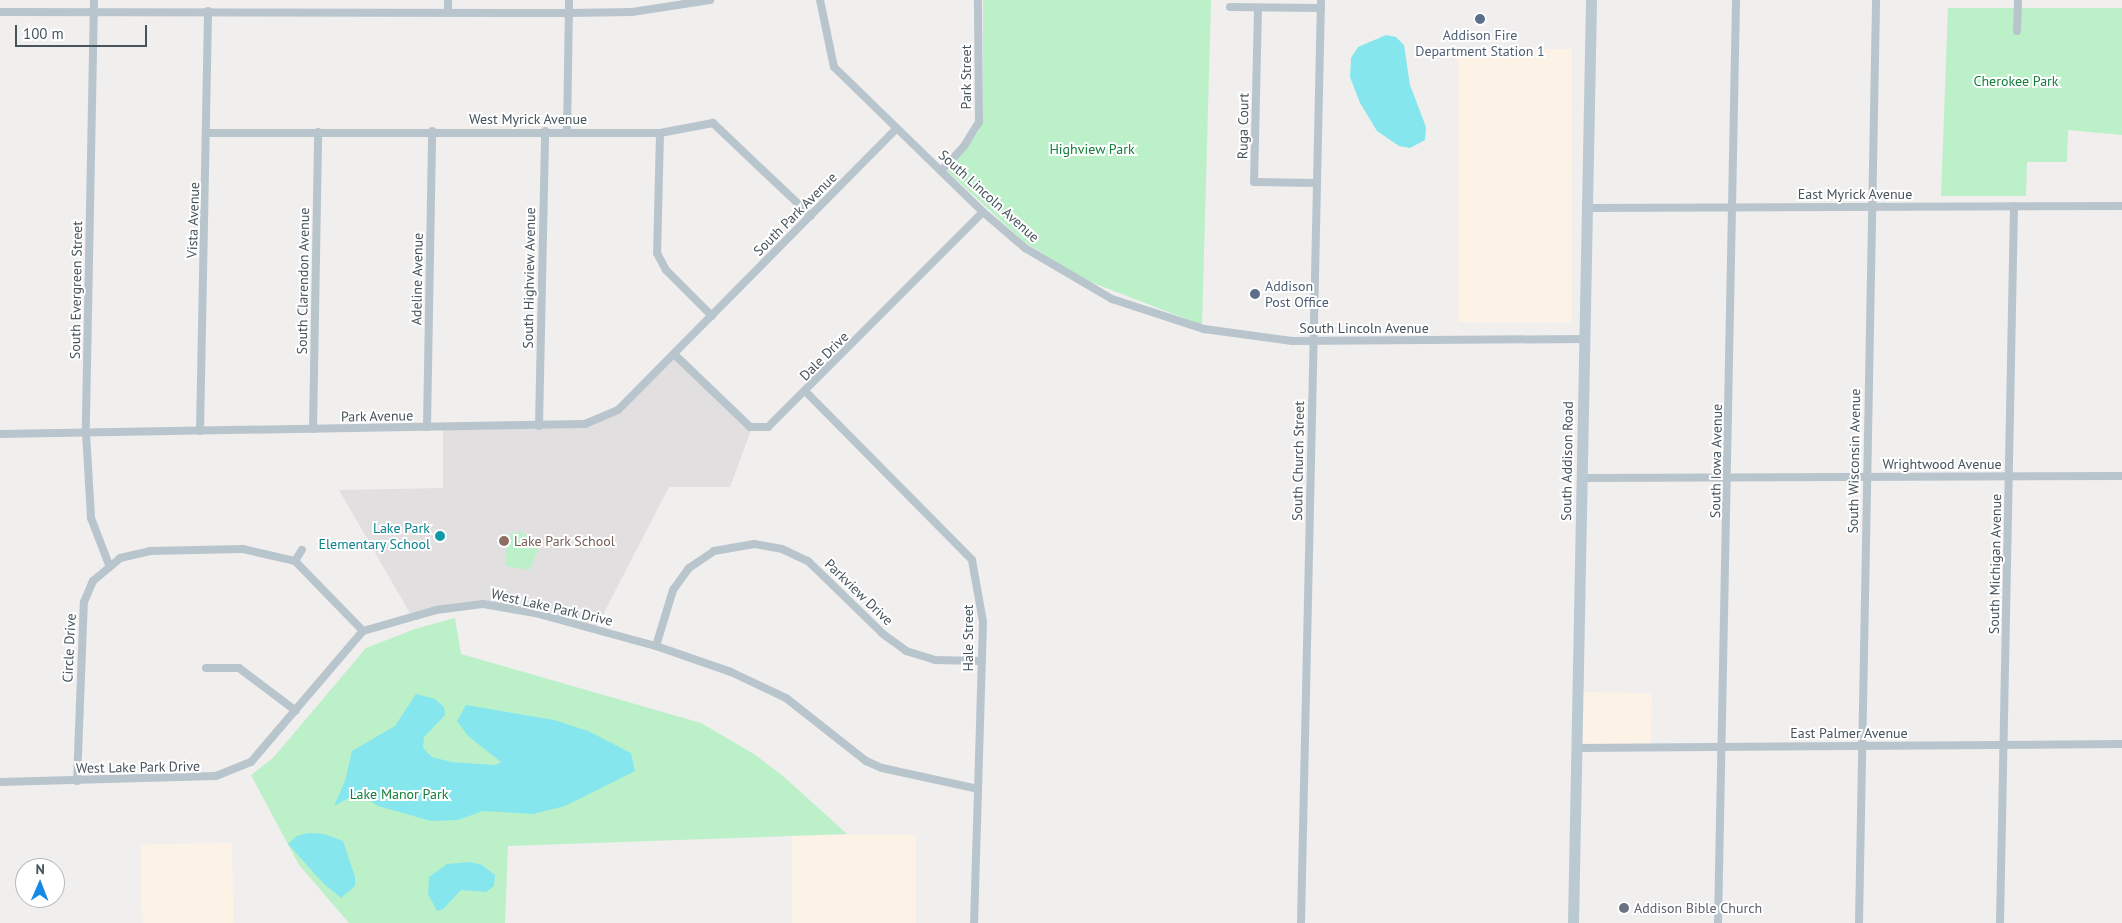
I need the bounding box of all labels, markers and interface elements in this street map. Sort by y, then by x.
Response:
marker: Addison Fire Department Station 1 [1474,13,1486,25]
scale bar [18,15,150,47]
text: 100 m [23,24,64,43]
place label: Addison Fire Department Station 1 [1415,27,1545,59]
street label: Park Street [958,44,974,110]
park label: Cherokee Park [1973,73,2059,89]
street label: Ruga Court [1234,93,1252,159]
street label: West Myrick Avenue [468,111,588,127]
park label: Highview Park [1049,141,1135,157]
street label: South Lincoln Avenue [935,146,1043,246]
street label: South Park Avenue [750,169,840,259]
street label: Vista Avenue [183,181,203,259]
street label: East Myrick Avenue [1797,186,1913,202]
street label: South Clarendon Avenue [293,207,313,355]
street label: South Highview Avenue [519,207,539,349]
street label: South Evergreen Street [66,221,86,359]
street label: Adeline Avenue [408,232,426,326]
place label: Addison Post Office [1265,278,1329,310]
marker: Addison Post Office [1249,288,1261,300]
street label: South Lincoln Avenue [1299,320,1429,336]
street label: Dale Drive [796,328,852,384]
street label: South Wisconsin Avenue [1844,388,1864,534]
street label: South Church Street [1289,401,1307,521]
street label: South Addison Road [1558,401,1576,521]
street label: South Iowa Avenue [1707,403,1725,519]
street label: Park Avenue [340,407,414,425]
street label: Wrightwood Avenue [1882,456,2002,472]
street label: South Michigan Avenue [1985,493,2005,635]
place label: Lake Park Elementary School [318,520,430,552]
marker: Lake Park Elementary School [434,530,446,542]
place label: Lake Park School [514,533,615,549]
marker: Lake Park School [498,535,510,547]
street label: Parkview Drive [821,555,897,629]
street label: West Lake Park Drive [489,585,615,629]
street label: Hale Street [960,604,976,672]
street label: Circle Drive [59,613,79,683]
street label: East Palmer Avenue [1790,725,1908,741]
street label: West Lake Park Drive [76,758,200,776]
park label: Lake Manor Park [350,786,448,802]
north arrow [15,858,65,908]
text: N [35,860,45,878]
place label: Addison Bible Church [1634,900,1762,916]
marker: Addison Bible Church [1618,902,1630,914]

